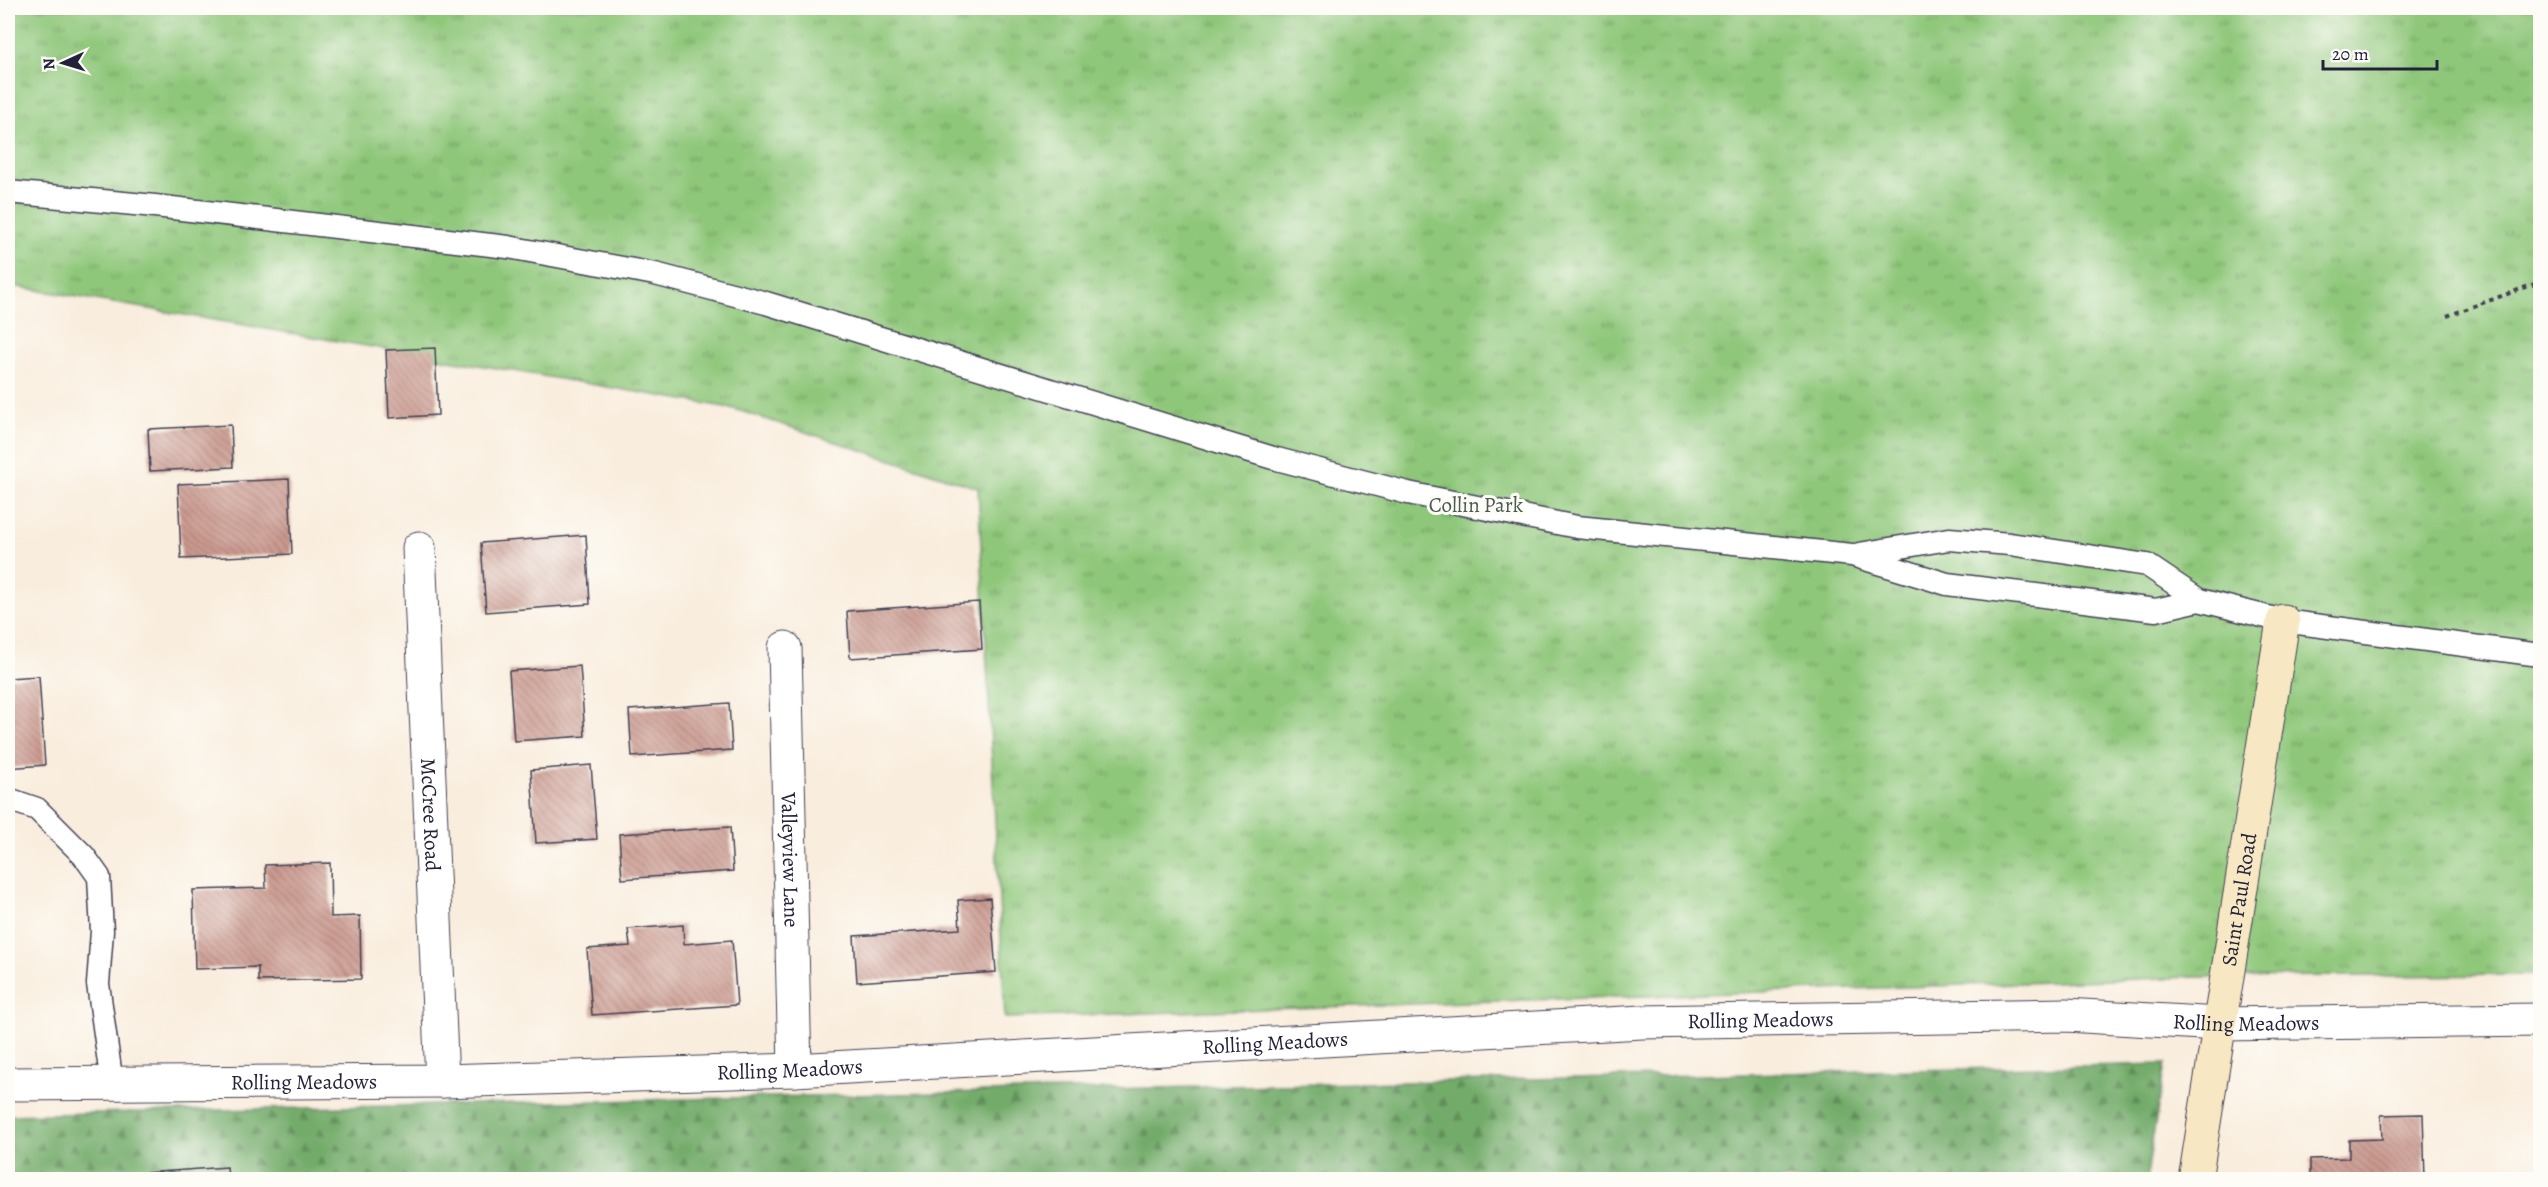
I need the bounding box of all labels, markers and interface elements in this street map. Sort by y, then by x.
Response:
north arrow [33,33,93,93]
scale bar [2323,33,2437,71]
text: 20 m [2332,42,2369,66]
text: N [38,57,60,71]
park label: Collin Park [1429,491,1524,519]
street label: McCree Road [414,757,447,873]
street label: Valleyview Lane [774,791,806,928]
street label: Saint Paul Road [2215,830,2264,968]
street label: Rolling Meadows [1687,1005,1834,1035]
street label: Rolling Meadows [2172,1007,2319,1038]
street label: Rolling Meadows [1201,1025,1349,1061]
street label: Rolling Meadows [716,1052,864,1086]
street label: Rolling Meadows [231,1067,377,1096]

